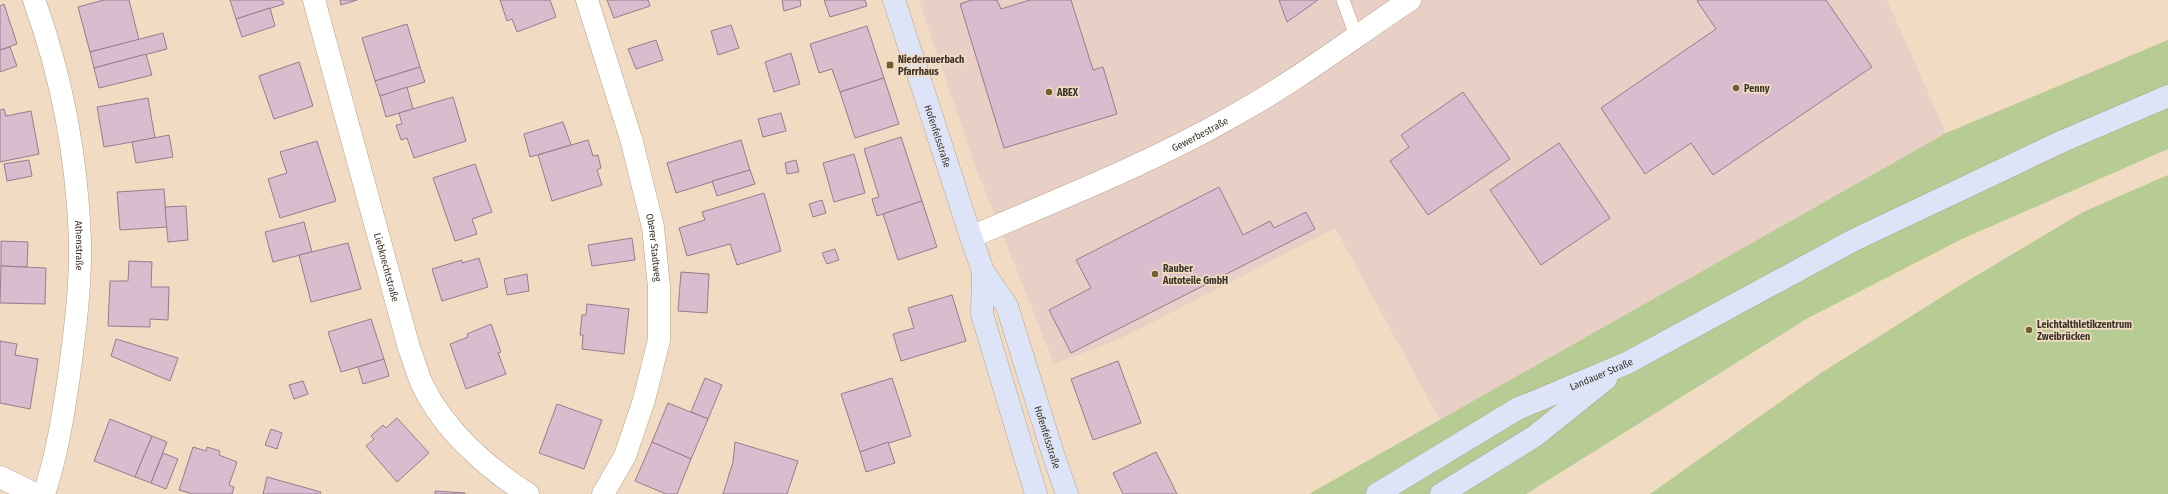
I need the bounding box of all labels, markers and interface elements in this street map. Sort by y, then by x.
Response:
place label: Niederauerbach Pfarrhaus [898,54,964,78]
marker: Niederauerbach Pfarrhaus [885,60,895,70]
marker: Penny [1731,83,1741,93]
place label: Penny [1744,83,1770,95]
marker: ABEX [1044,87,1054,97]
place label: ABEX [1056,87,1079,99]
street label: Hofenfelsstraße [921,103,953,169]
street label: Gewerbestraße [1170,115,1231,154]
street label: Oberer Stadtweg [643,212,663,282]
street label: Athenstraße [72,220,85,271]
street label: Liebknechtstraße [371,232,401,303]
place label: Rauber Autoteile GmbH [1162,263,1228,287]
marker: Rauber Autoteile GmbH [1150,269,1160,279]
place label: Leichtalthletikzentrum Zweibrücken [2037,319,2132,343]
marker: Leichtalthletikzentrum Zweibrücken [2024,325,2034,335]
street label: Landauer Straße [1568,356,1635,393]
street label: Hofenfelsstraße [1031,404,1063,470]

